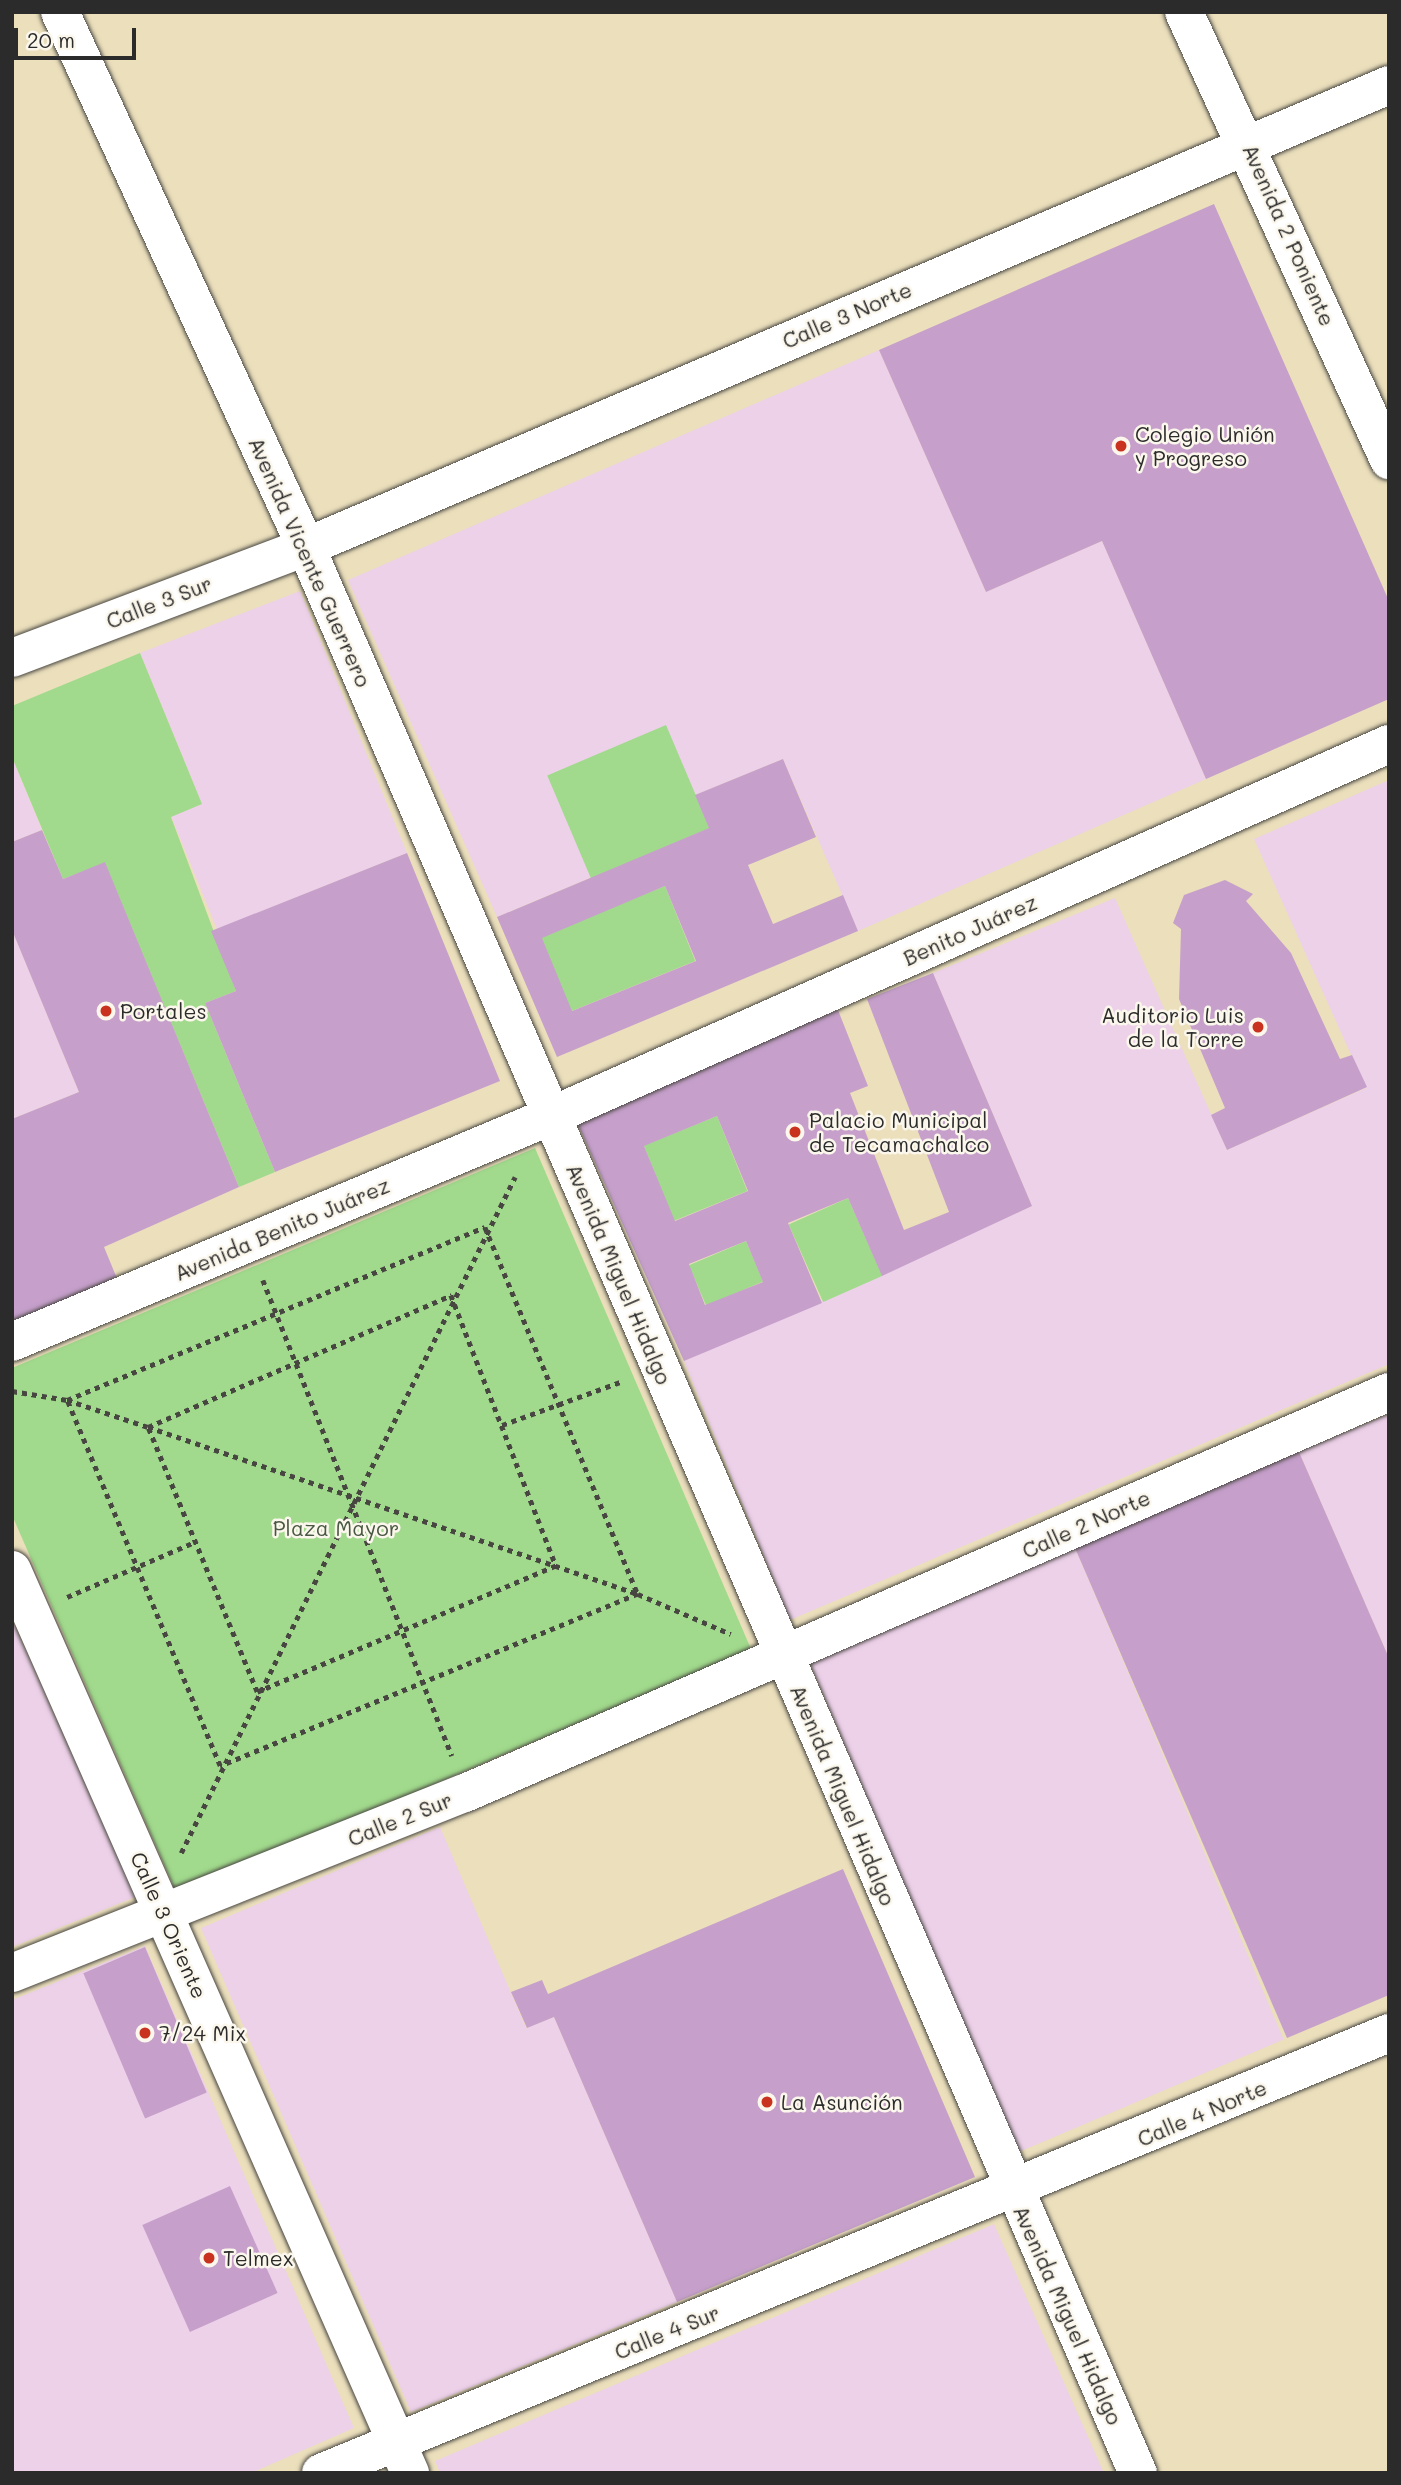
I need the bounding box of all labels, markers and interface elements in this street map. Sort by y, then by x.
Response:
scale bar [18,14,140,58]
text: 20 m [27,26,75,53]
street label: Avenida 2 Poniente [1238,140,1340,330]
street label: Calle 3 Norte [779,276,915,354]
place label: Colegio Unión y Progreso [1135,421,1275,471]
street label: Avenida Vicente Guerrero [243,433,377,691]
marker: Colegio Unión y Progreso [1113,438,1129,454]
street label: Calle 3 Sur [103,570,215,634]
street label: Benito Juárez [899,889,1041,971]
place label: Portales [120,998,207,1024]
place label: Auditorio Luis de la Torre [1101,1002,1244,1052]
marker: Portales [98,1003,114,1019]
marker: Auditorio Luis de la Torre [1250,1019,1266,1035]
place label: Palacio Municipal de Tecamachalco [809,1107,989,1157]
marker: Palacio Municipal de Tecamachalco [787,1124,803,1140]
street label: Avenida Miguel Hidalgo [561,1160,677,1388]
street label: Avenida Benito Juárez [171,1172,393,1286]
street label: Calle 2 Norte [1018,1485,1154,1563]
park label: Plaza Mayor [273,1515,399,1541]
street label: Avenida Miguel Hidalgo [785,1681,901,1909]
street label: Calle 2 Sur [344,1787,456,1851]
street label: Calle 3 Oriente [125,1848,213,2002]
place label: 7/24 Mix [159,2020,246,2046]
marker: 7/24 Mix [137,2025,153,2041]
street label: Calle 4 Norte [1134,2074,1270,2152]
place label: La Asunción [781,2089,903,2115]
marker: La Asunción [759,2094,775,2110]
street label: Avenida Miguel Hidalgo [1008,2202,1128,2428]
place label: Telmex [223,2245,293,2271]
marker: Telmex [201,2250,217,2266]
street label: Calle 4 Sur [611,2299,723,2365]

